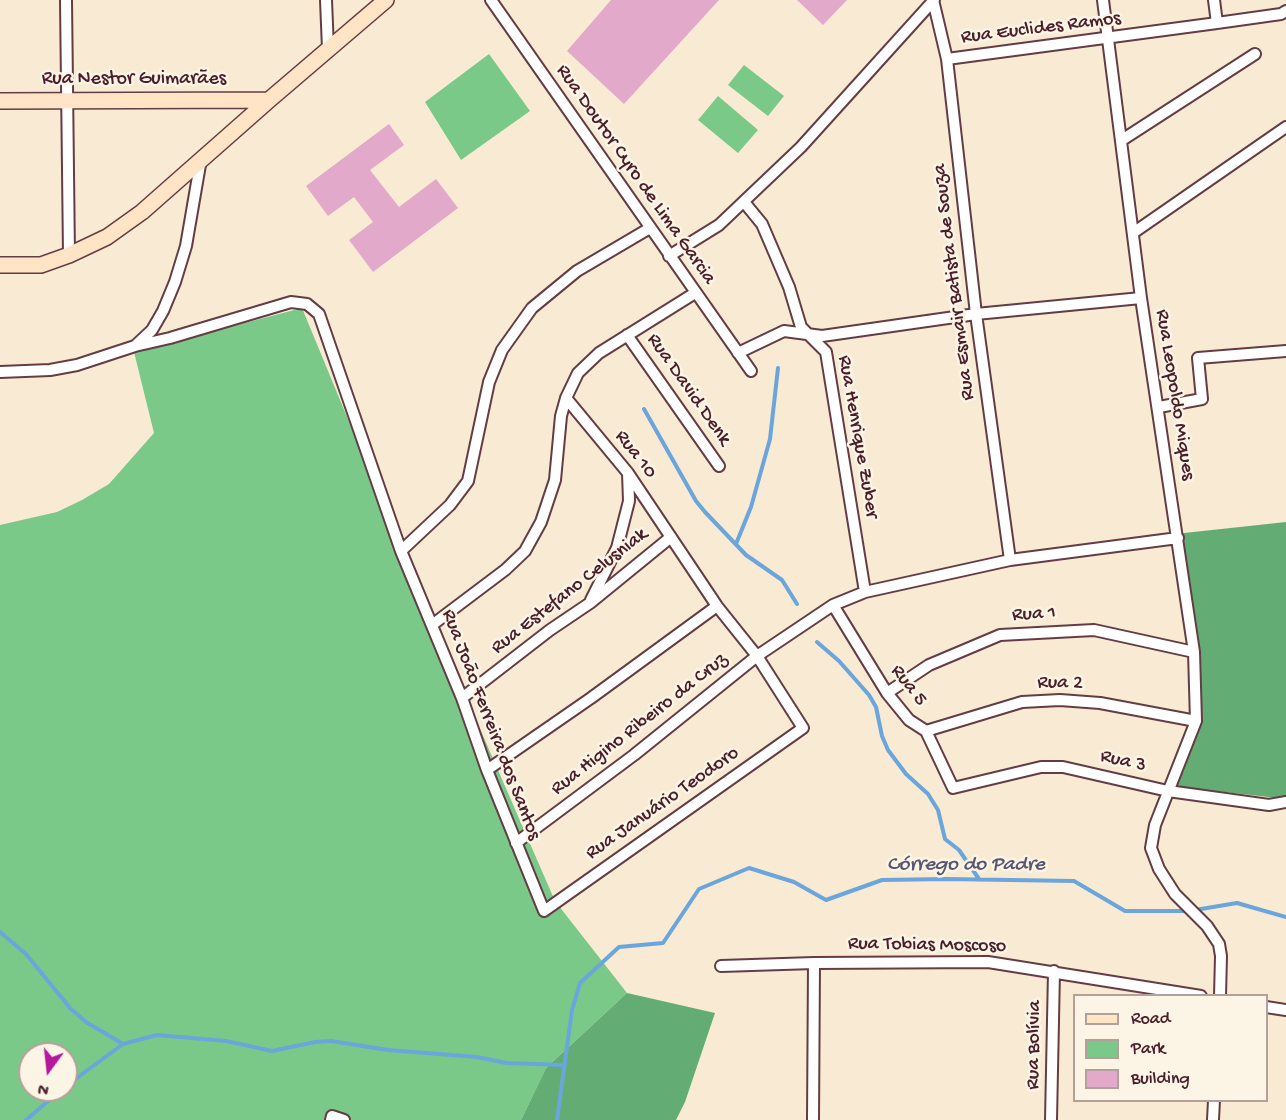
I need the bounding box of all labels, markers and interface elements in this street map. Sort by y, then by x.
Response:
street label: Rua Euclides Ramos [960,7,1122,51]
street label: Rua Doutor Cyro de Lima Garcia [550,60,720,290]
street label: Rua Nestor Guimarães [42,68,226,92]
street label: Rua Esmair Batista de Souza [929,162,981,402]
street label: Rua Leopoldo Miques [1149,308,1199,482]
street label: Rua David Denk [641,329,735,451]
street label: Rua Henrique Zuber [831,354,883,520]
street label: Rua 10 [609,426,661,484]
street label: Rua Estefano Celusniak [487,523,653,661]
street label: Rua 1 [1012,602,1056,628]
street label: Rua João Ferreira dos Santos [435,606,545,844]
street label: Rua Higino Ribeiro da Cruz [547,649,733,801]
street label: Rua 5 [884,660,932,712]
street label: Rua 2 [1037,672,1083,696]
street label: Rua Januário Teodoro [582,742,744,866]
street label: Rua 3 [1098,745,1148,779]
water label: Córrego do Padre [887,853,1045,879]
street label: Rua Tobias Moscoso [848,933,1006,959]
legend [1073,994,1268,1102]
street label: Rua Bolívia [1022,1000,1048,1090]
text: Road [1131,1009,1170,1030]
text: Park [1131,1039,1165,1060]
north arrow [18,1042,78,1102]
text: Building [1131,1069,1190,1090]
text: N [36,1077,51,1098]

